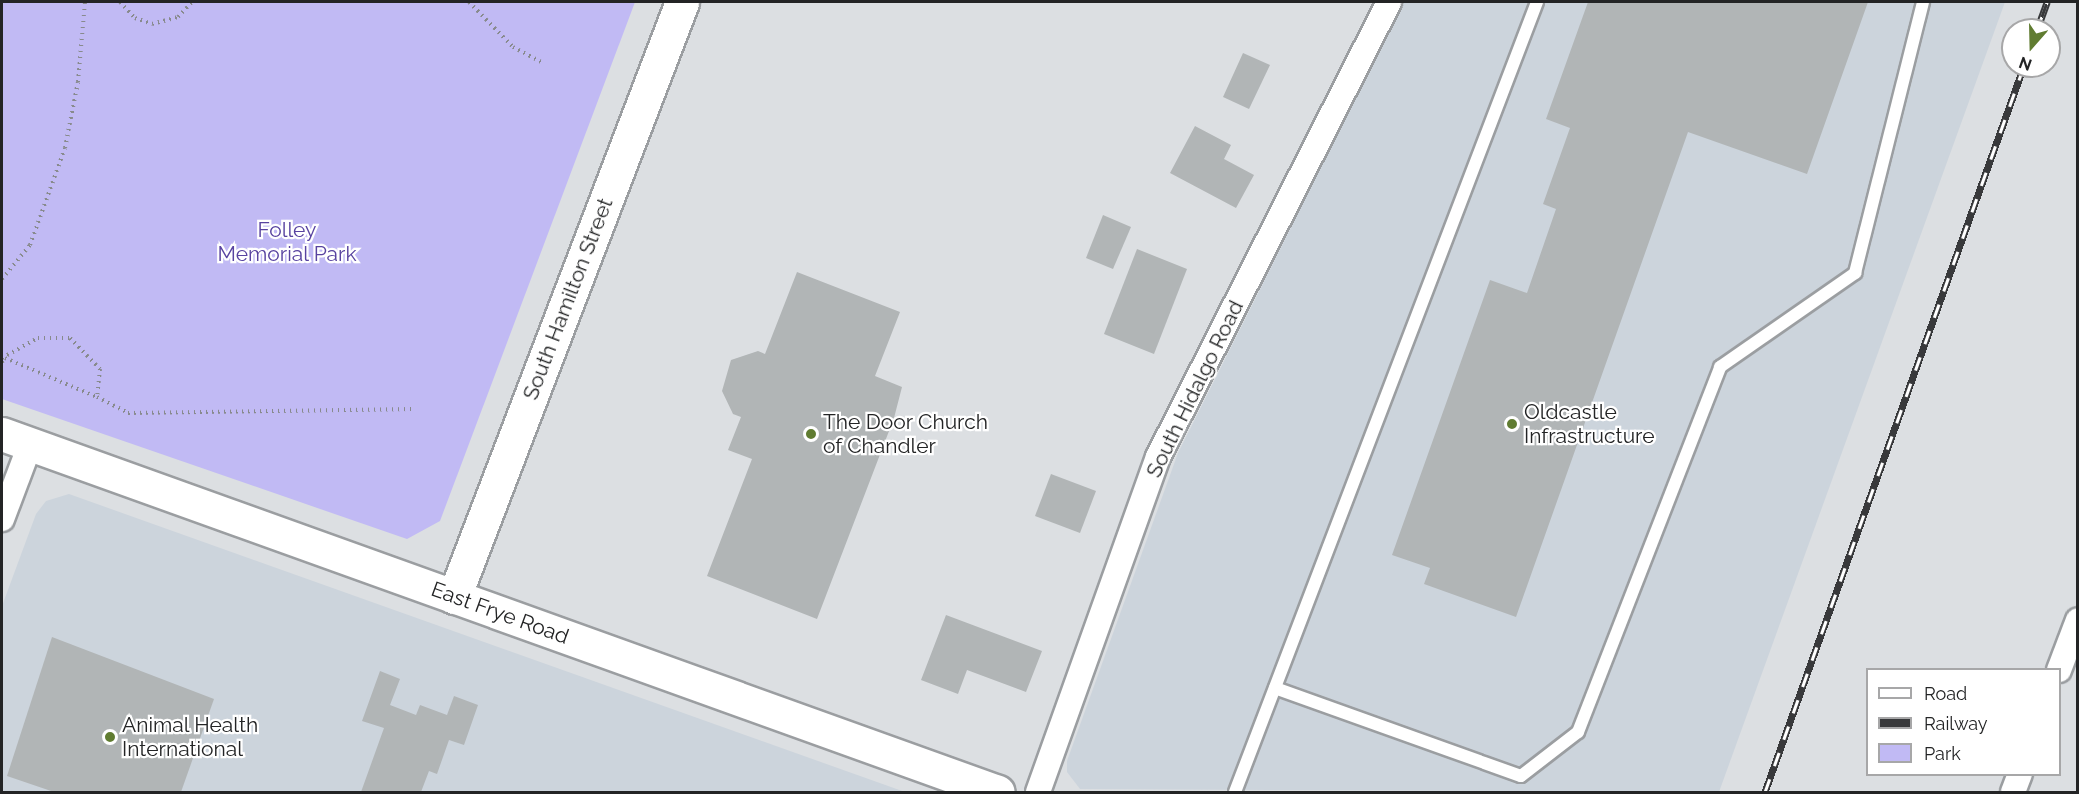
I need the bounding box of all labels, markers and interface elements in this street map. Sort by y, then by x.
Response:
north arrow [2001,18,2061,78]
text: N [2016,52,2034,75]
street label: South Hamilton Street [518,195,618,403]
park label: Folley Memorial Park [217,217,357,267]
street label: South Hidalgo Road [1141,296,1249,482]
place label: Oldcastle Infrastructure [1524,399,1654,449]
place label: The Door Church of Chandler [823,409,988,459]
marker: Oldcastle Infrastructure [1505,417,1519,431]
marker: The Door Church of Chandler [804,427,818,441]
street label: East Frye Road [428,576,572,650]
legend [1866,668,2061,776]
text: Road [1924,683,1967,704]
place label: Animal Health International [122,712,259,762]
text: Railway [1924,713,1988,734]
marker: Animal Health International [103,730,117,744]
text: Park [1924,743,1961,764]

